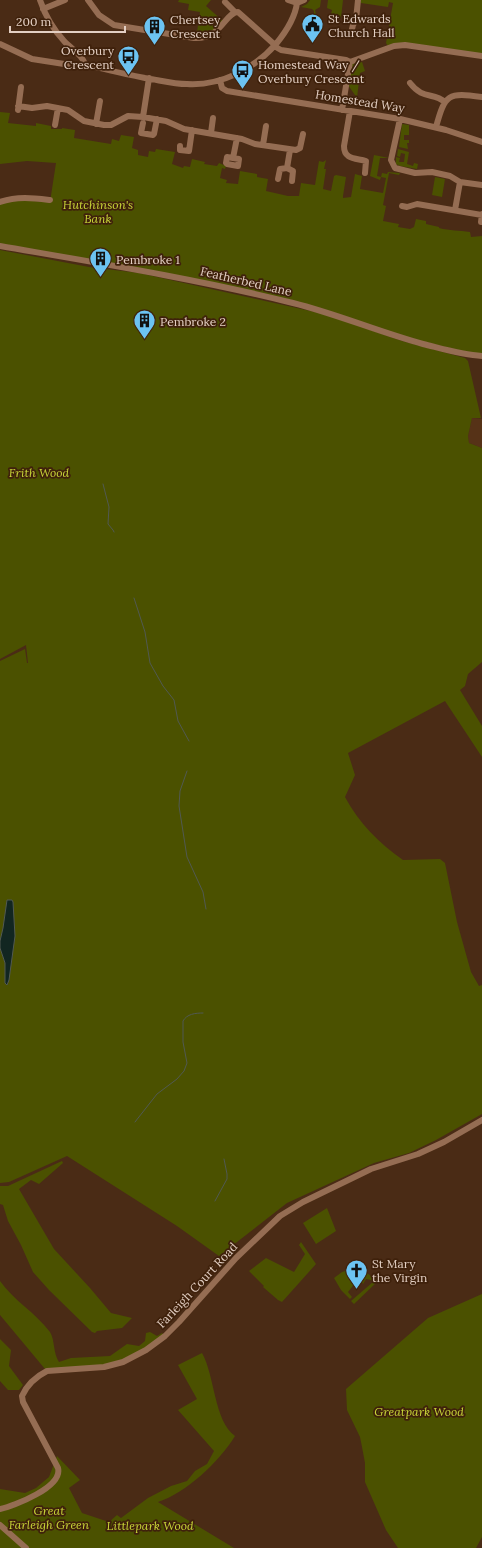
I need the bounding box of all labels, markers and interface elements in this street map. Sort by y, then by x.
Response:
scale bar [10,8,125,34]
place label: St Edwards Church Hall [328,11,395,40]
place label: Chertsey Crescent [170,12,221,41]
public building icon: St Edwards Church Hall [299,12,325,45]
building icon: Chertsey Crescent [142,13,168,46]
text: 200 m [16,14,52,29]
place label: Overbury Crescent [61,43,115,72]
bus stop icon: Overbury Crescent [116,44,142,77]
place label: Homestead Way / Overbury Crescent [258,57,365,86]
bus stop icon: Homestead Way / Overbury Crescent [229,58,255,91]
street label: Homestead Way [314,87,406,116]
park label: Hutchinson's Bank [63,197,133,226]
building icon: Pembroke 1 [87,246,113,279]
place label: Pembroke 1 [116,252,180,267]
street label: Featherbed Lane [199,263,294,299]
building icon: Pembroke 2 [131,308,157,341]
place label: Pembroke 2 [160,314,226,329]
park label: Frith Wood [9,465,70,480]
street label: Farleigh Court Road [154,1239,240,1331]
place label: St Mary the Virgin [372,1256,427,1285]
church icon: St Mary the Virgin [344,1257,370,1290]
park label: Greatpark Wood [374,1404,464,1419]
park label: Great Farleigh Green [9,1503,90,1532]
park label: Littlepark Wood [106,1518,194,1533]

